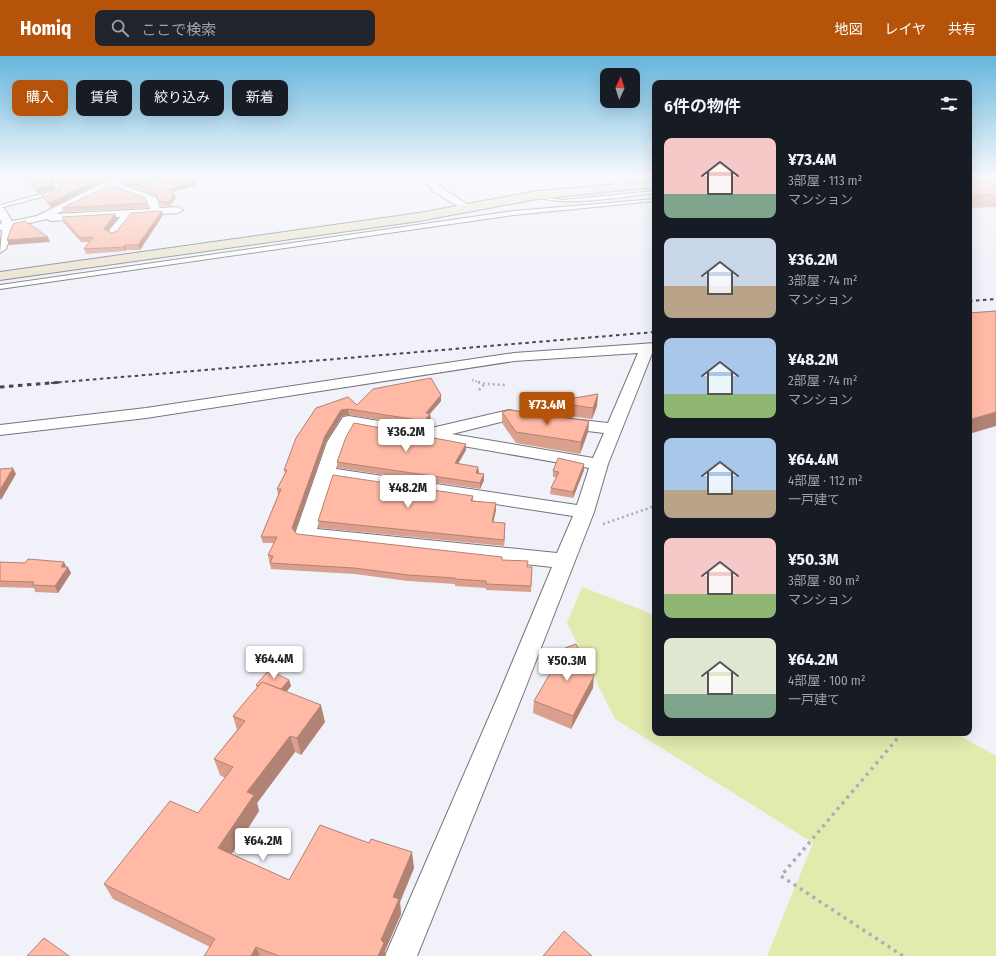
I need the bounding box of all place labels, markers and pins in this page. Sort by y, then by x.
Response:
pin: ¥73.4M [514,392,580,426]
pin: ¥36.2M [373,419,439,453]
pin: ¥48.2M [375,475,441,509]
pin: ¥64.4M [241,646,307,680]
pin: ¥50.3M [534,648,600,682]
pin: ¥64.2M [230,828,296,862]

